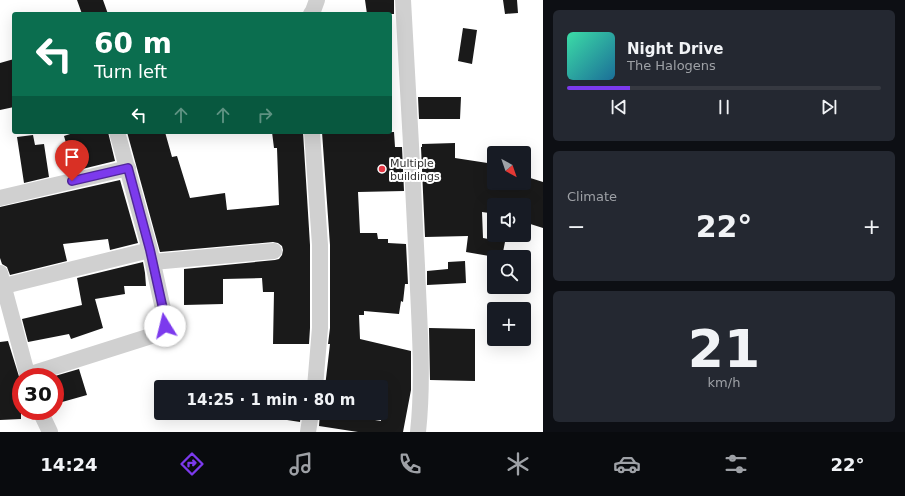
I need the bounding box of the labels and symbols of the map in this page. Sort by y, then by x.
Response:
pin [55,140,89,181]
north arrow [487,146,531,190]
place label: Multiple buildings [390,157,440,183]
marker: Multiple buildings [377,164,387,174]
position arrow [144,305,186,347]
speed limit sign: 30 [12,368,64,420]

